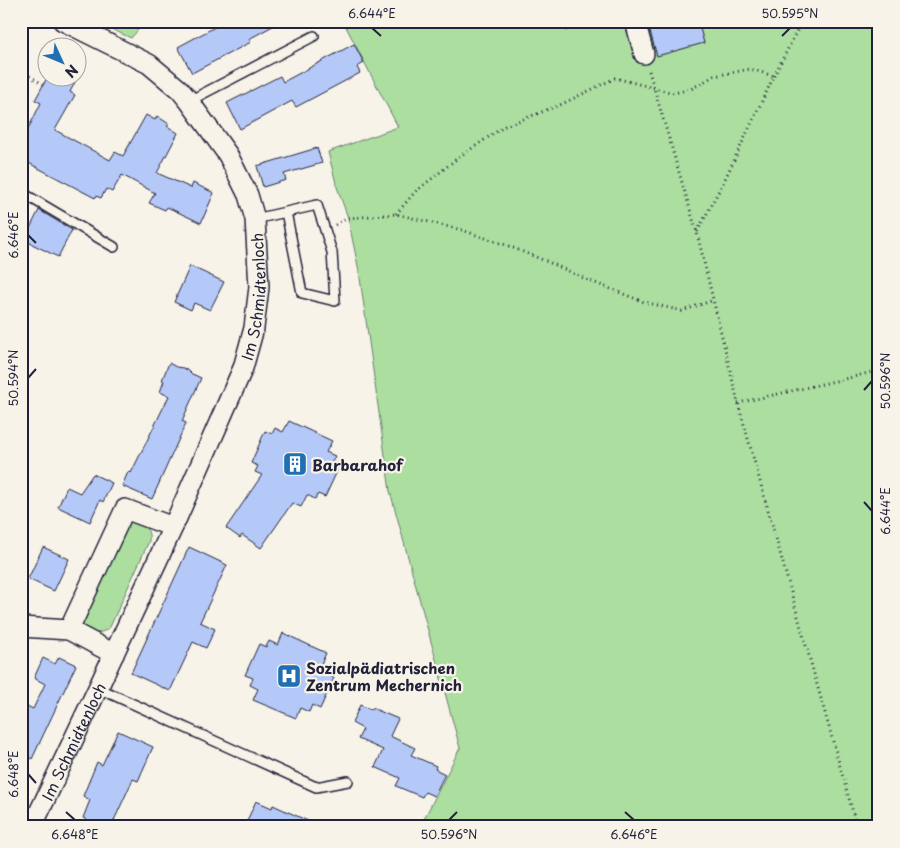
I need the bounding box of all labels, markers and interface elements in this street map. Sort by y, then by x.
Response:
text: 6.644°E [348,4,396,22]
text: 50.595°N [762,4,818,22]
north arrow [38,38,88,88]
text: N [60,60,83,83]
text: 6.646°E [4,211,22,259]
street label: Im Schmidtenloch [234,232,271,363]
text: 50.594°N [4,350,22,406]
text: 50.596°N [876,353,894,410]
building icon: Barbarahof [282,451,308,477]
place label: Barbarahof [312,453,404,476]
text: 6.644°E [876,487,894,535]
place label: Sozialpädiatrischen Zentrum Mechernich [306,656,462,696]
hospital icon: Sozialpädiatrischen Zentrum Mechernich [276,663,302,689]
street label: Im Schmidtenloch [35,678,111,804]
text: 6.648°E [4,750,22,798]
text: 6.648°E [51,825,99,843]
text: 50.596°N [421,825,478,843]
text: 6.646°E [610,825,658,843]

